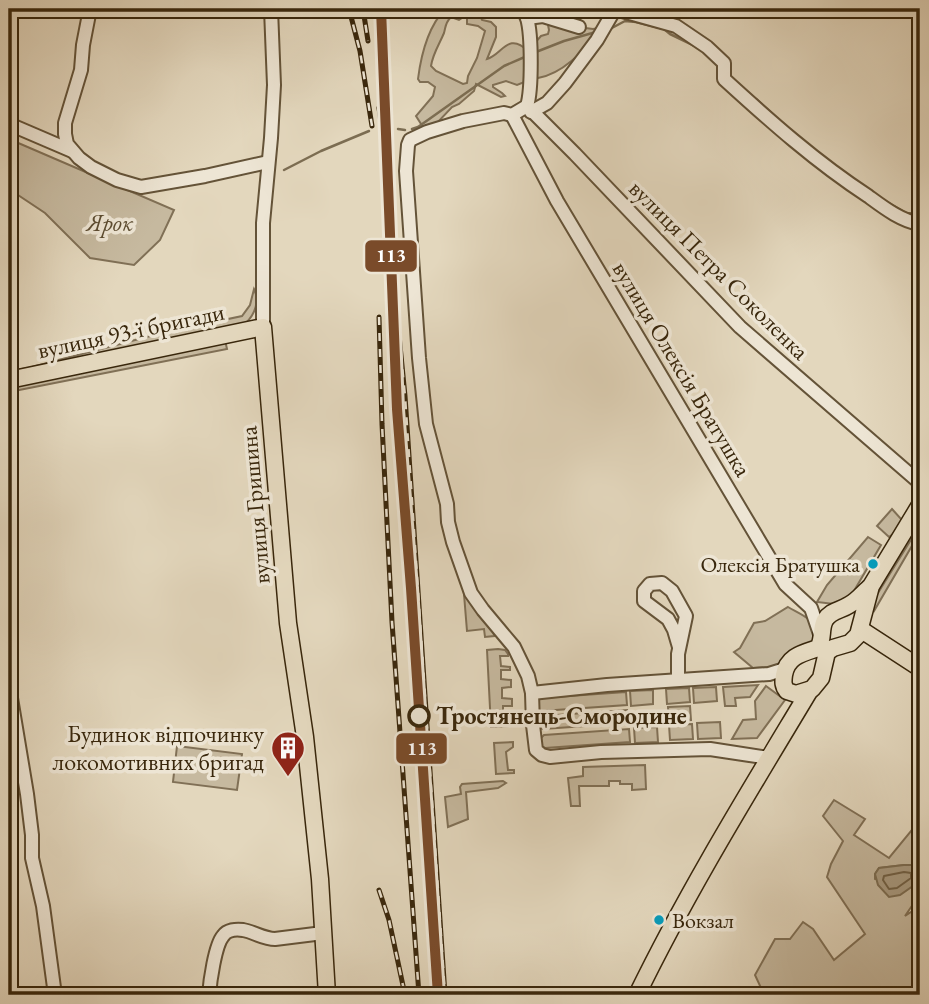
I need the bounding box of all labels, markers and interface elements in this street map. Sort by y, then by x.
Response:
street label: вулиця Петра Соколенка [623,173,816,367]
park label: Ярок [85,207,134,238]
line badge: 113 [364,239,418,273]
text: 113 [376,243,406,268]
street label: вулиця Олексія Братушка [606,255,759,482]
street label: вулиця 93-ї бригади [35,296,227,365]
street label: вулиця Гришина [232,424,277,585]
place label: Олексія Братушка [700,550,860,579]
marker: Олексія Братушка [866,557,880,571]
place label: Тростянець-Смородине [436,700,687,731]
marker: Тростянець-Смородине [408,705,430,727]
place label: Будинок відпочинку локомотивних бригад [53,718,264,777]
building icon: Будинок відпочинку локомотивних бригад [269,729,307,778]
line badge: 113 [395,732,448,765]
text: 113 [407,736,437,761]
place label: Вокзал [672,906,734,935]
marker: Вокзал [652,913,666,927]

